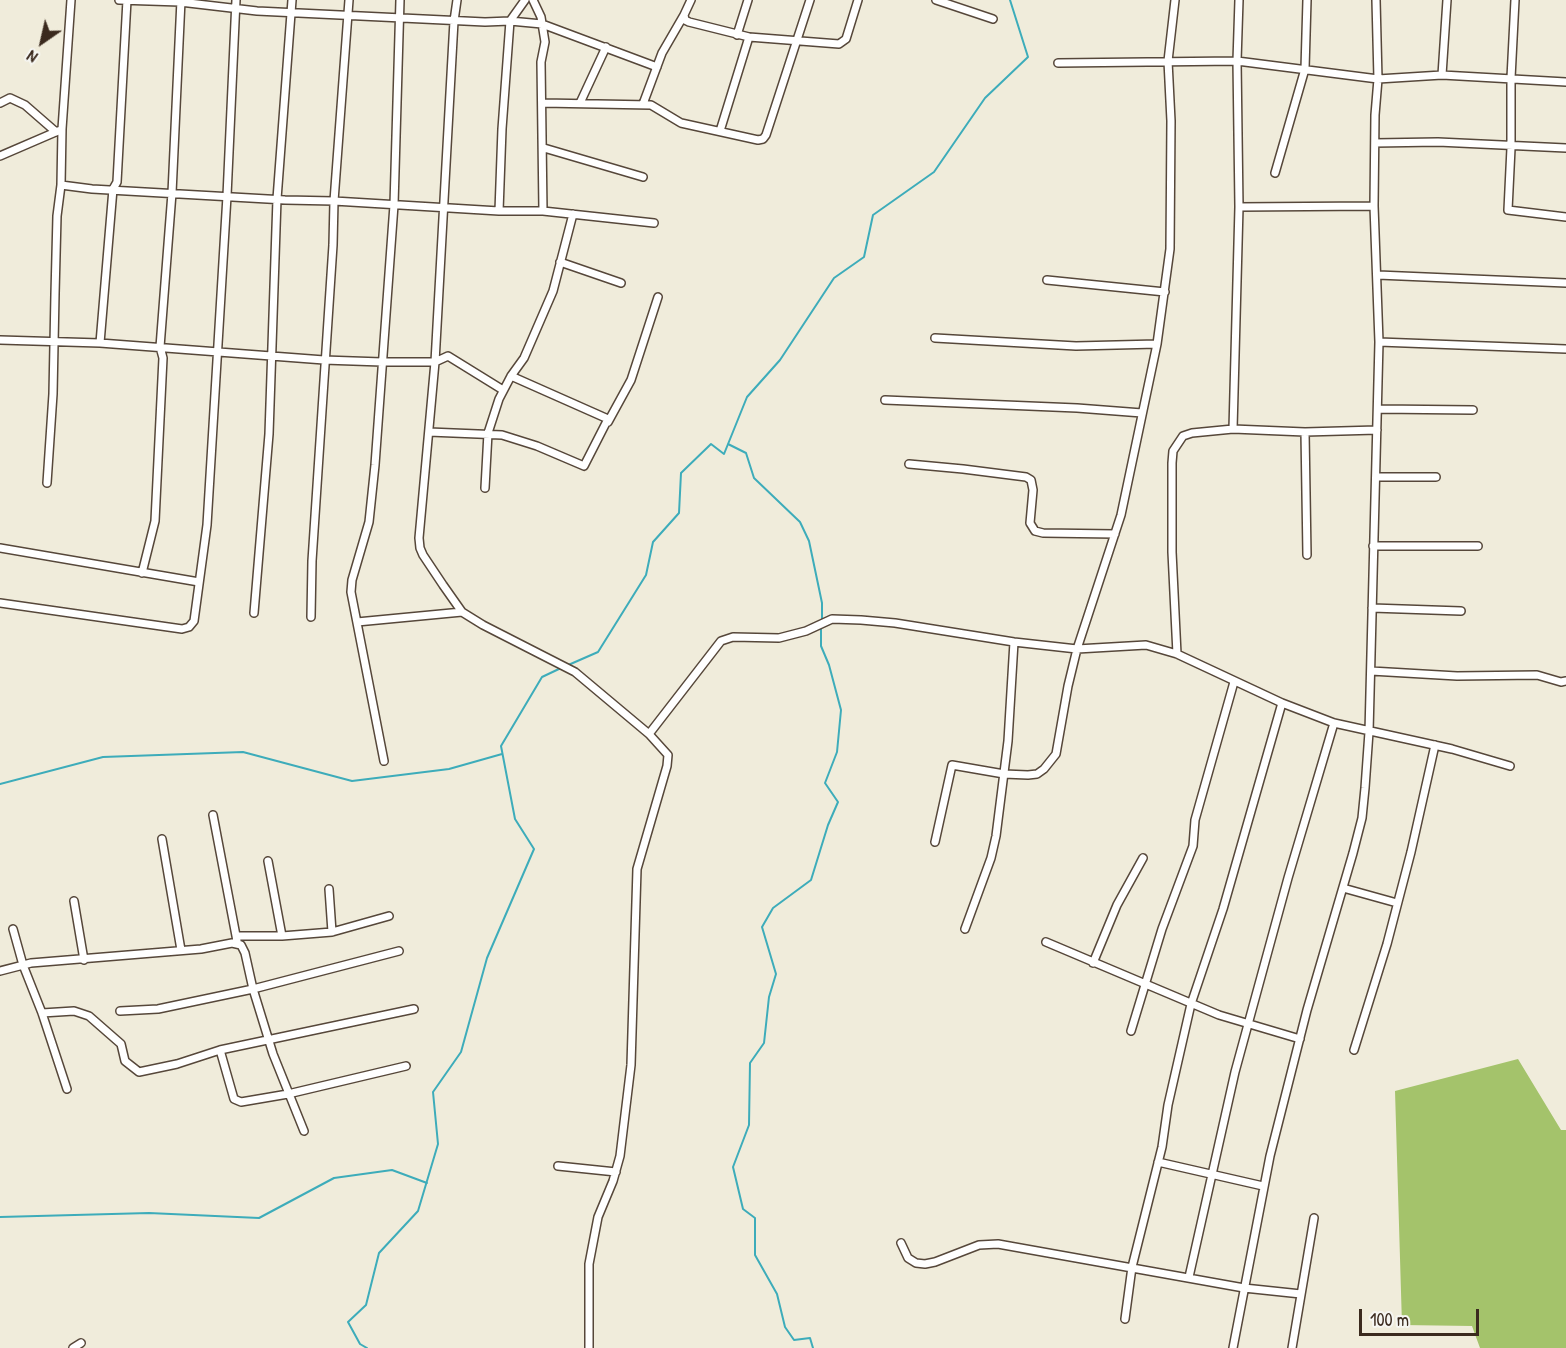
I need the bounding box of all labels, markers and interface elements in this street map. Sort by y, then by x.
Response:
north arrow [12,12,72,72]
text: N [22,45,42,68]
scale bar [1362,1297,1482,1335]
text: 100 m [1370,1307,1409,1332]

